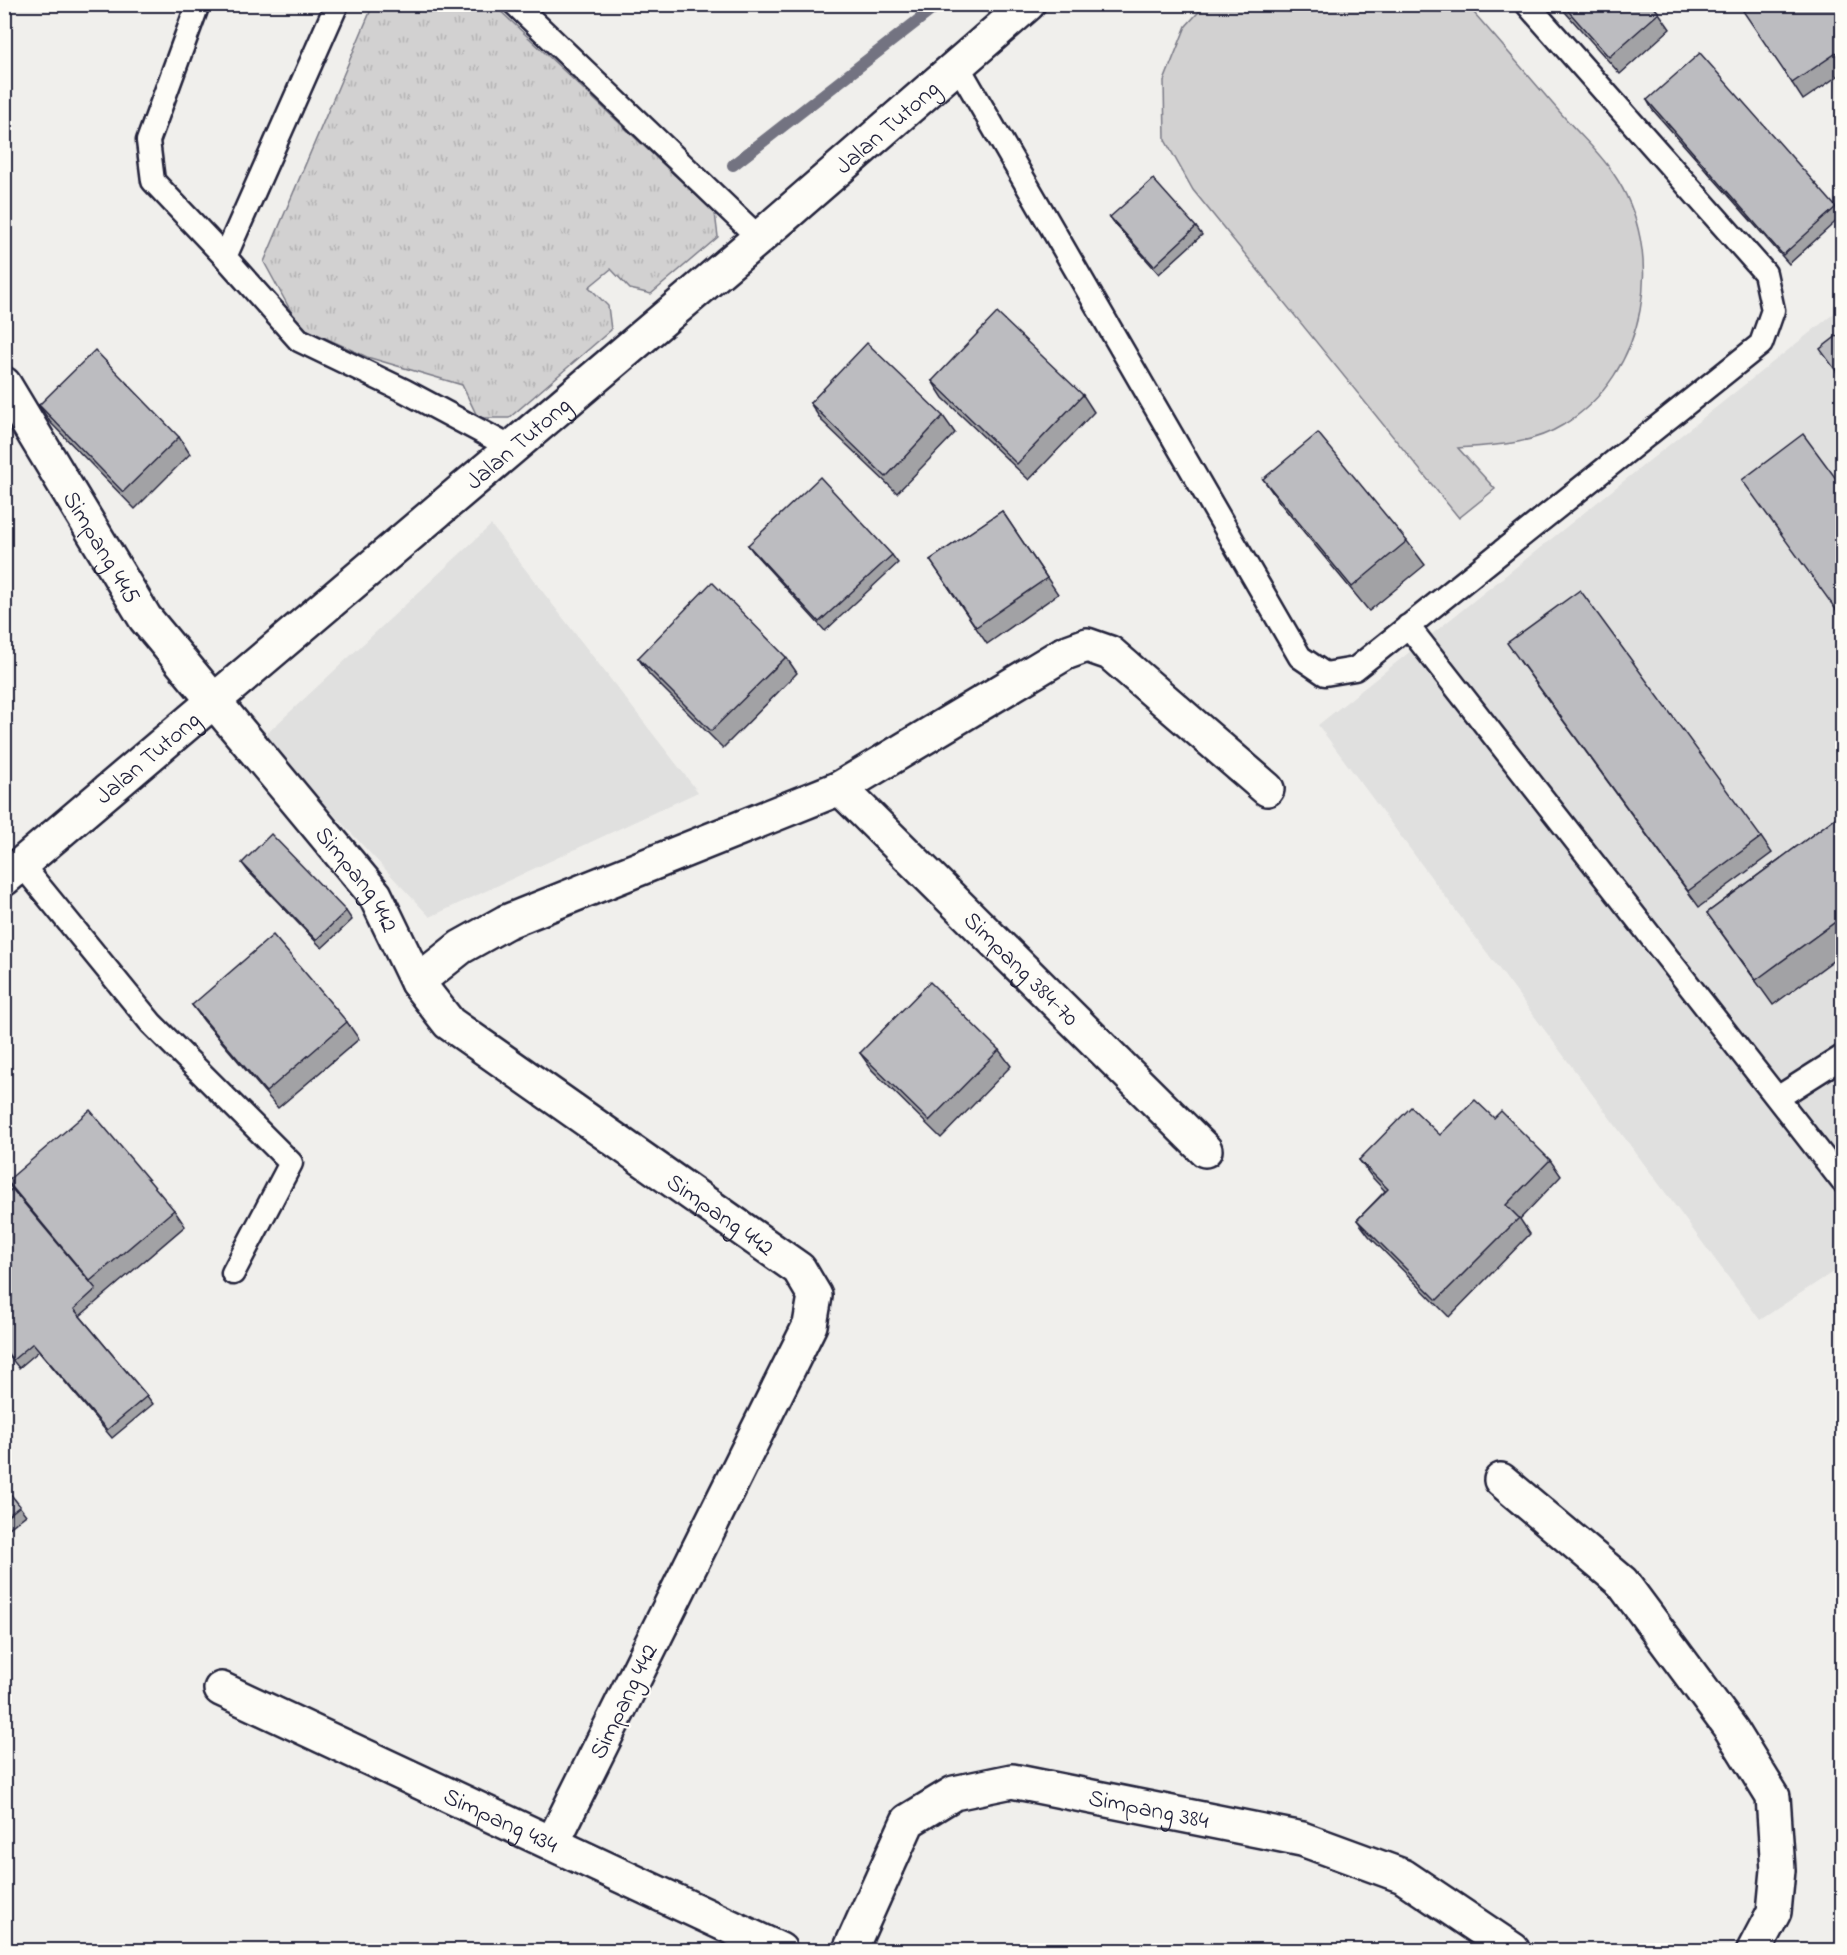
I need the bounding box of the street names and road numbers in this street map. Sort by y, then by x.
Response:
street label: Jalan Tutong [829,73,949,184]
street label: Jalan Tutong [459,390,580,500]
street label: Simpang 445 [52,485,148,611]
street label: Jalan Tutong [89,704,209,814]
street label: Simpang 442 [305,820,406,939]
street label: Simpang 384-70 [954,904,1086,1036]
street label: Simpang 442 [658,1166,780,1266]
street label: Simpang 442 [582,1638,668,1766]
street label: Simpang 434 [437,1780,563,1864]
street label: Simpang 384 [1085,1782,1212,1840]

